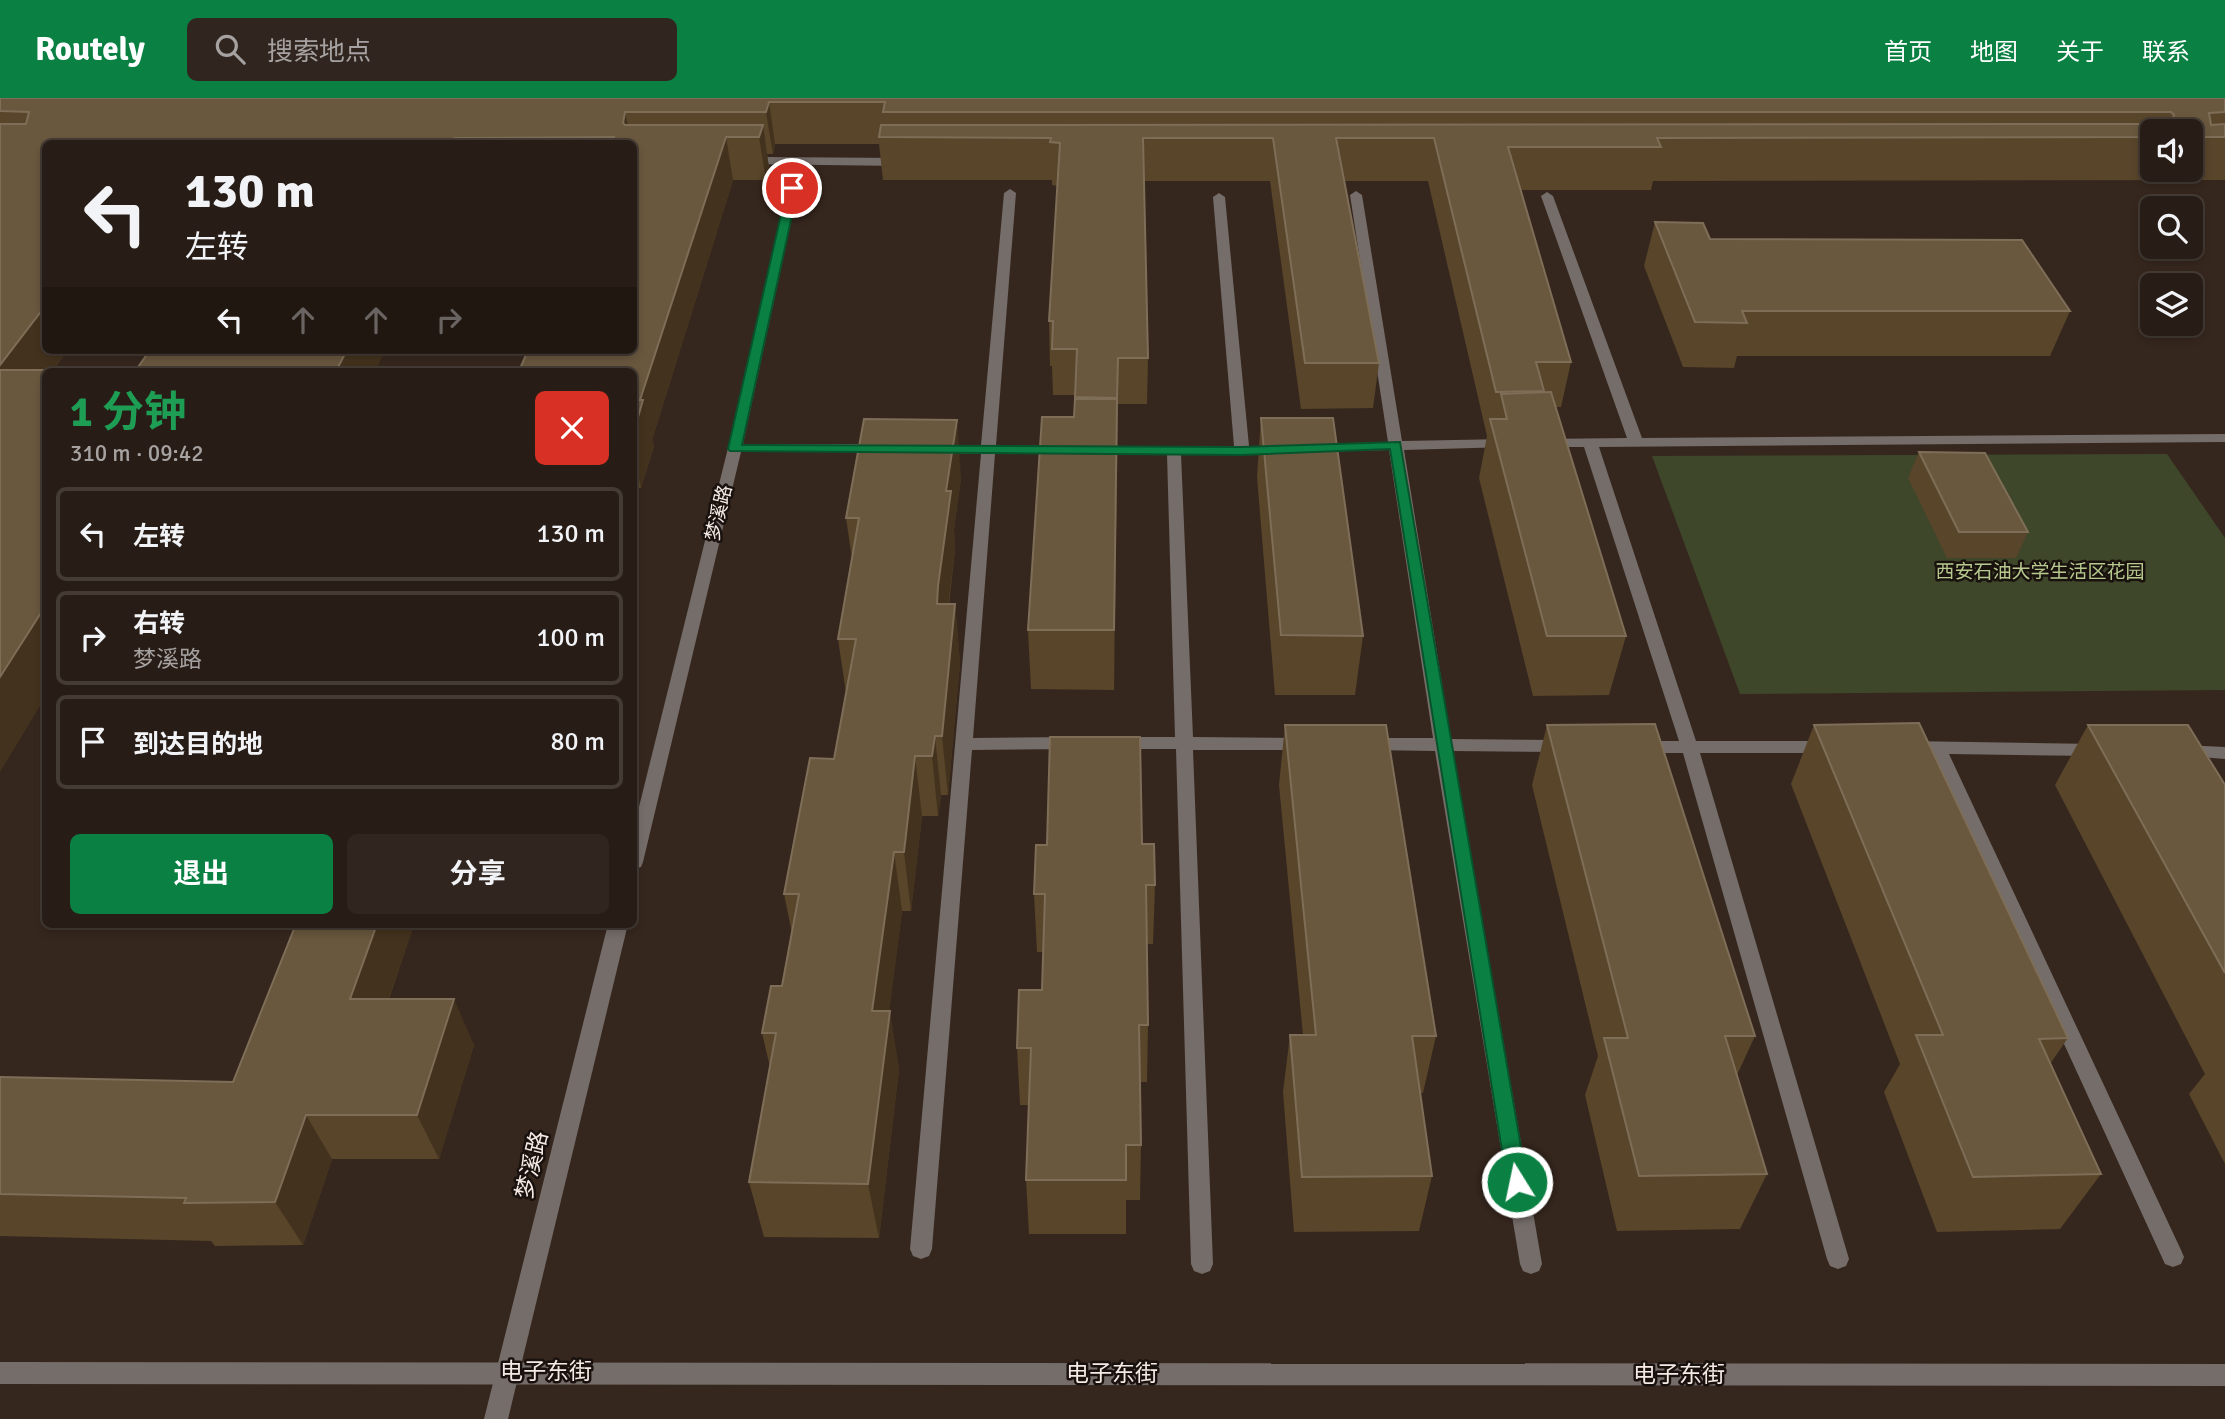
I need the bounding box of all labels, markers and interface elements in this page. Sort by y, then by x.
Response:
search box [187,18,677,81]
text: Routely [35,29,145,70]
icon: search [211,30,249,68]
text: 搜索地点 [267,36,371,68]
text: 首页 [1884,37,1932,67]
text: 地图 [1970,37,2018,67]
text: 关于 [2056,37,2104,67]
text: 联系 [2142,37,2190,67]
map controls [2140,119,2203,336]
button: sound [2140,119,2203,182]
pin [762,158,822,218]
text: 130 m [185,161,315,221]
icon: left [70,168,161,259]
icon: arrive [773,169,811,207]
button: search [2140,196,2203,259]
text: 左转 [185,228,249,267]
button: layers [2140,273,2203,336]
icon: left [211,301,249,339]
icon: ahead [284,301,322,339]
icon: ahead [357,301,395,339]
icon: right [430,301,468,339]
text: 1 分钟 [70,387,186,438]
button: close [535,391,609,465]
text: 310 m · 09:42 [70,439,204,468]
street label: 梦溪路 [700,482,738,544]
icon: left [74,515,112,553]
text: 130 m [536,518,605,550]
text: 左转 [133,521,185,553]
park label: 西安石油大学生活区花园 [1935,560,2145,584]
text: 右转 [133,608,185,640]
icon: right [74,619,112,657]
text: 100 m [536,622,605,654]
text: 梦溪路 [133,645,202,674]
icon: arrive [74,723,112,761]
text: 80 m [550,726,605,758]
text: 到达目的地 [133,729,263,761]
button: 退出 [70,834,333,914]
button: 分享 [347,834,609,914]
street label: 梦溪路 [510,1128,554,1202]
position arrow [1480,1145,1554,1219]
street label: 电子东街 [500,1357,592,1386]
street label: 电子东街 [1066,1359,1158,1388]
street label: 电子东街 [1633,1360,1725,1389]

